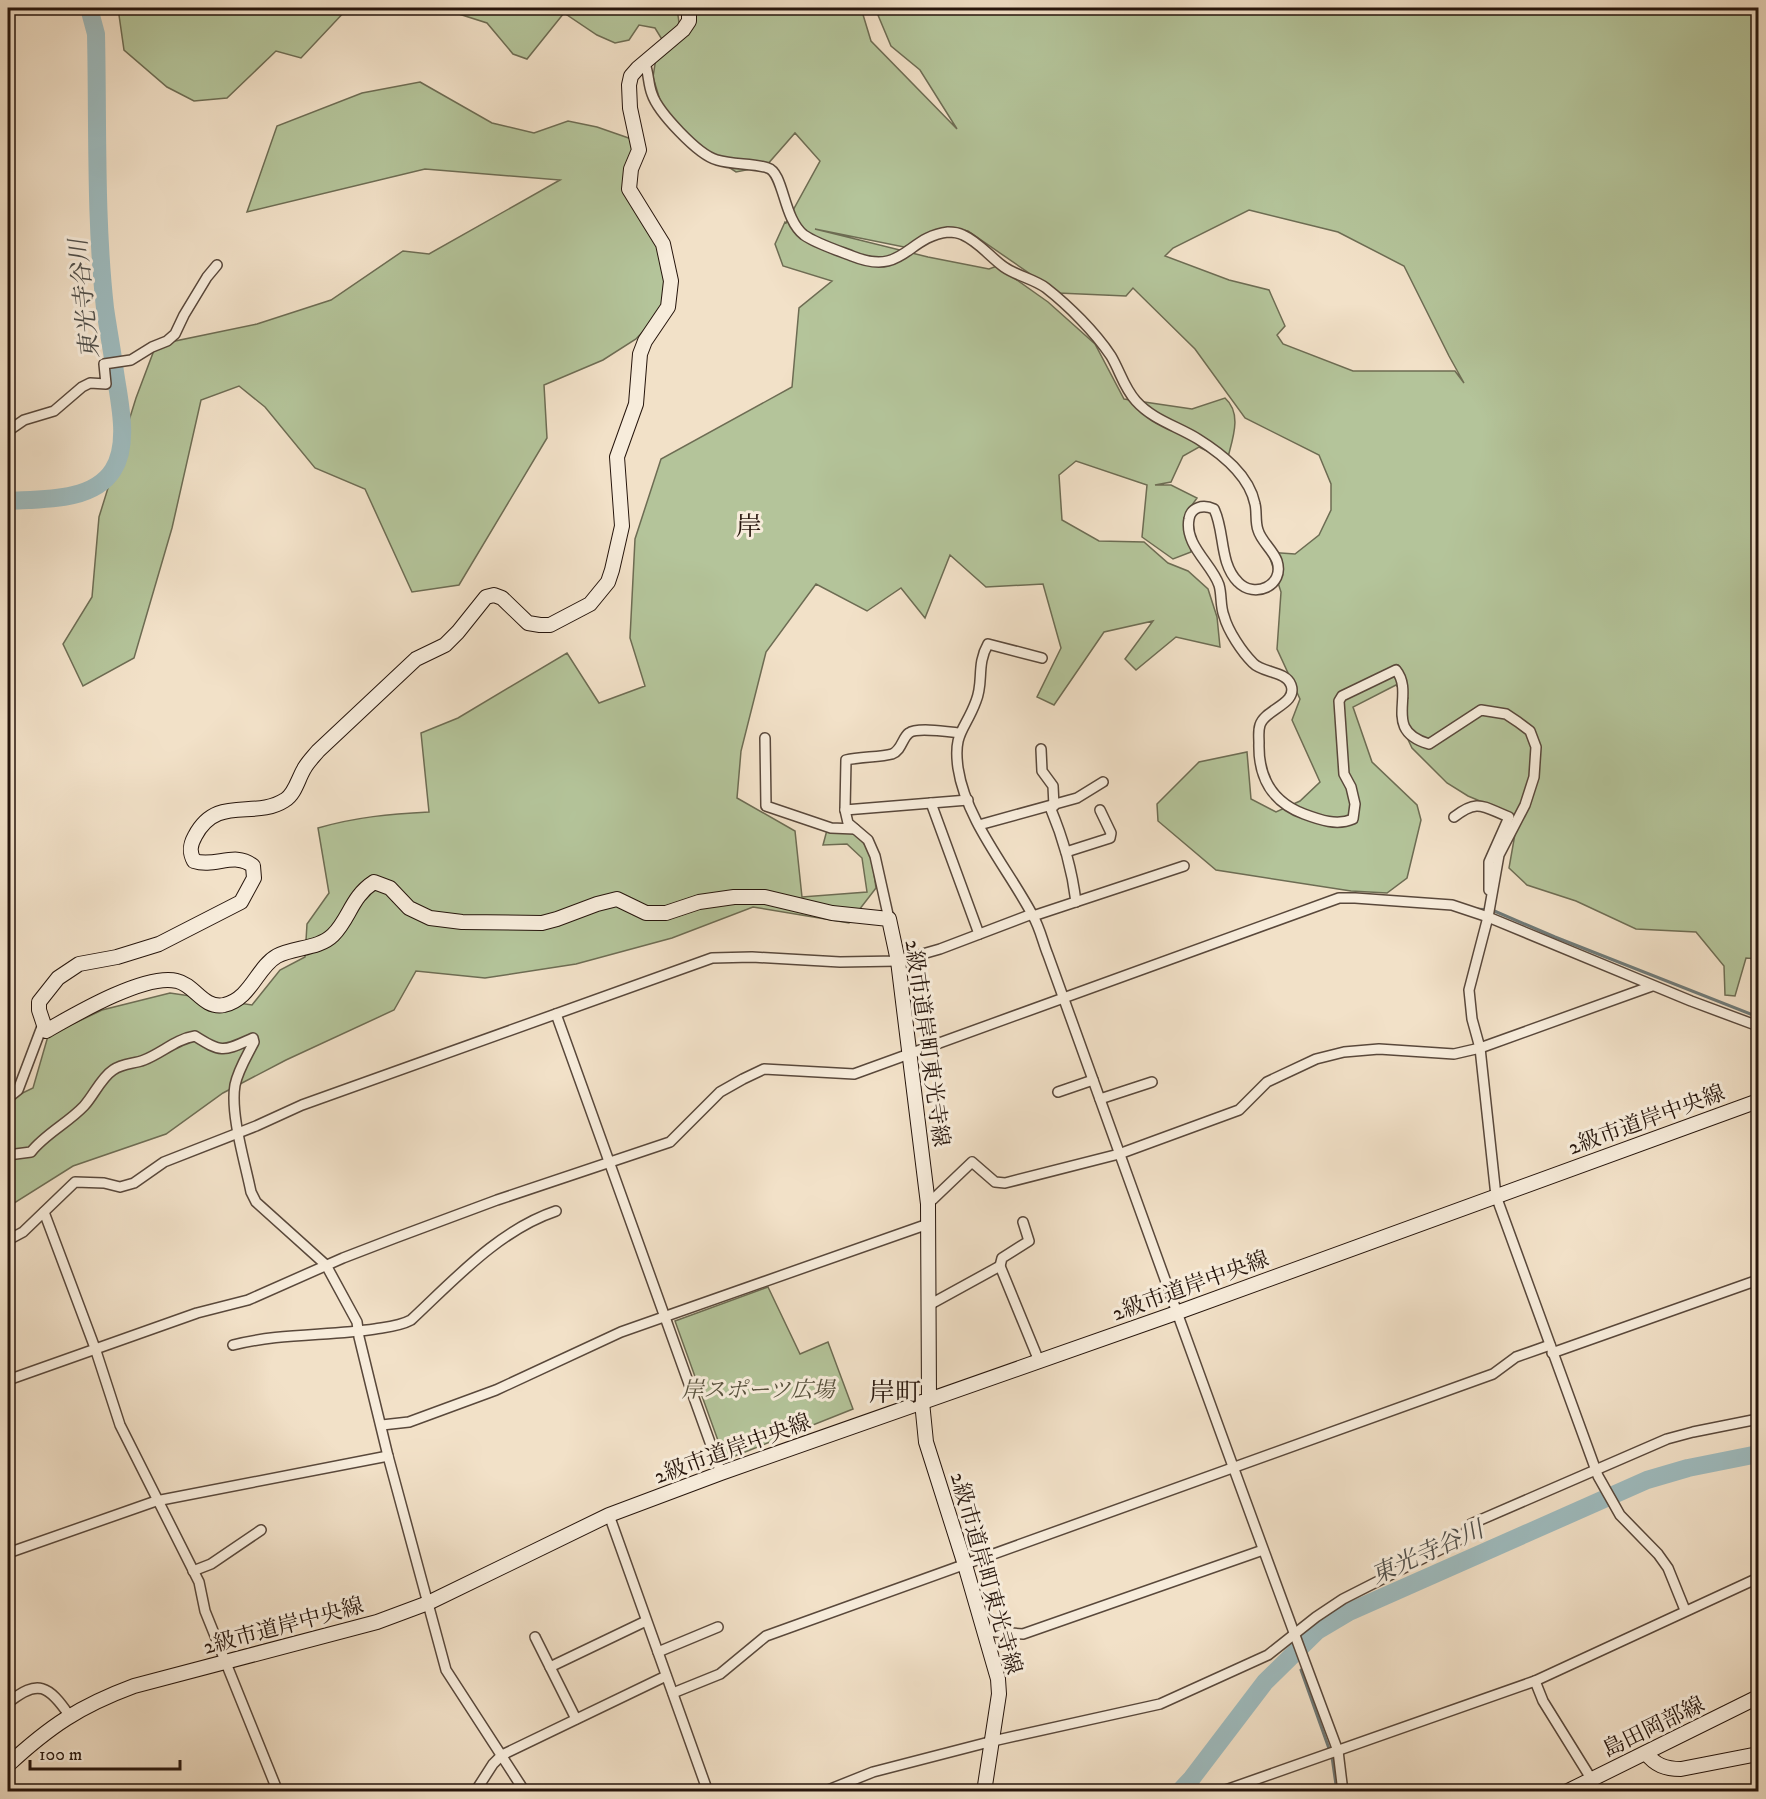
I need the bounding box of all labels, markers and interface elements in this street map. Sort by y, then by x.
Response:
water label: 東光寺谷川 [63,235,106,360]
district label: 岸 [736,511,762,544]
street label: 2級市道岸町東光寺線 [899,938,954,1148]
street label: 2級市道岸中央線 [1564,1080,1729,1161]
street label: 2級市道岸中央線 [1108,1246,1273,1327]
park label: 岸スポーツ広場 [681,1377,837,1404]
district label: 岸町 [869,1377,921,1410]
street label: 2級市道岸中央線 [650,1409,815,1490]
street label: 2級市道岸町東光寺線 [944,1469,1027,1677]
water label: 東光寺谷川 [1366,1514,1491,1591]
street label: 2級市道岸中央線 [200,1592,366,1661]
street label: 島田岡部線 [1598,1691,1709,1764]
scale bar [30,1733,180,1771]
text: 100 m [39,1744,82,1766]

